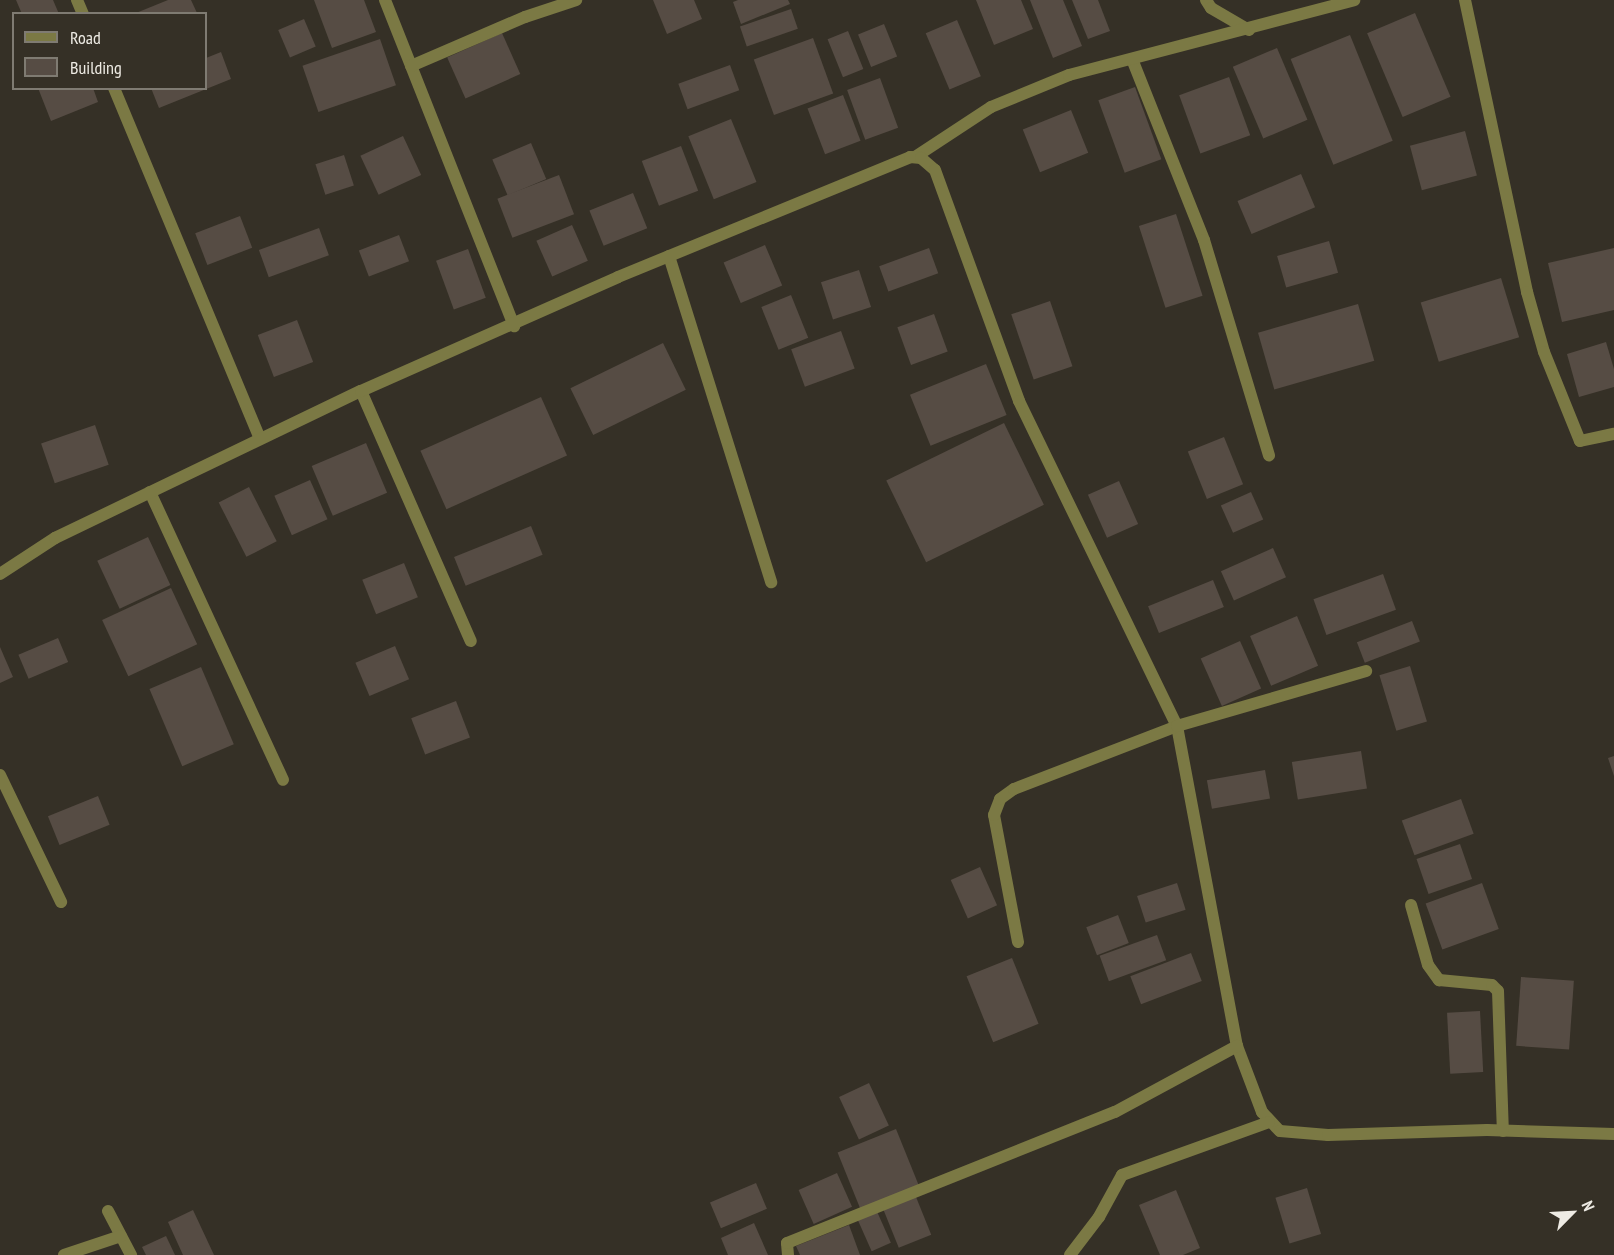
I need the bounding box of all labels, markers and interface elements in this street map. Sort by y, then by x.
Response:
legend [12,12,207,90]
text: Road [70,26,101,49]
text: Building [70,56,122,79]
north arrow [1542,1183,1602,1243]
text: N [1578,1198,1599,1214]

